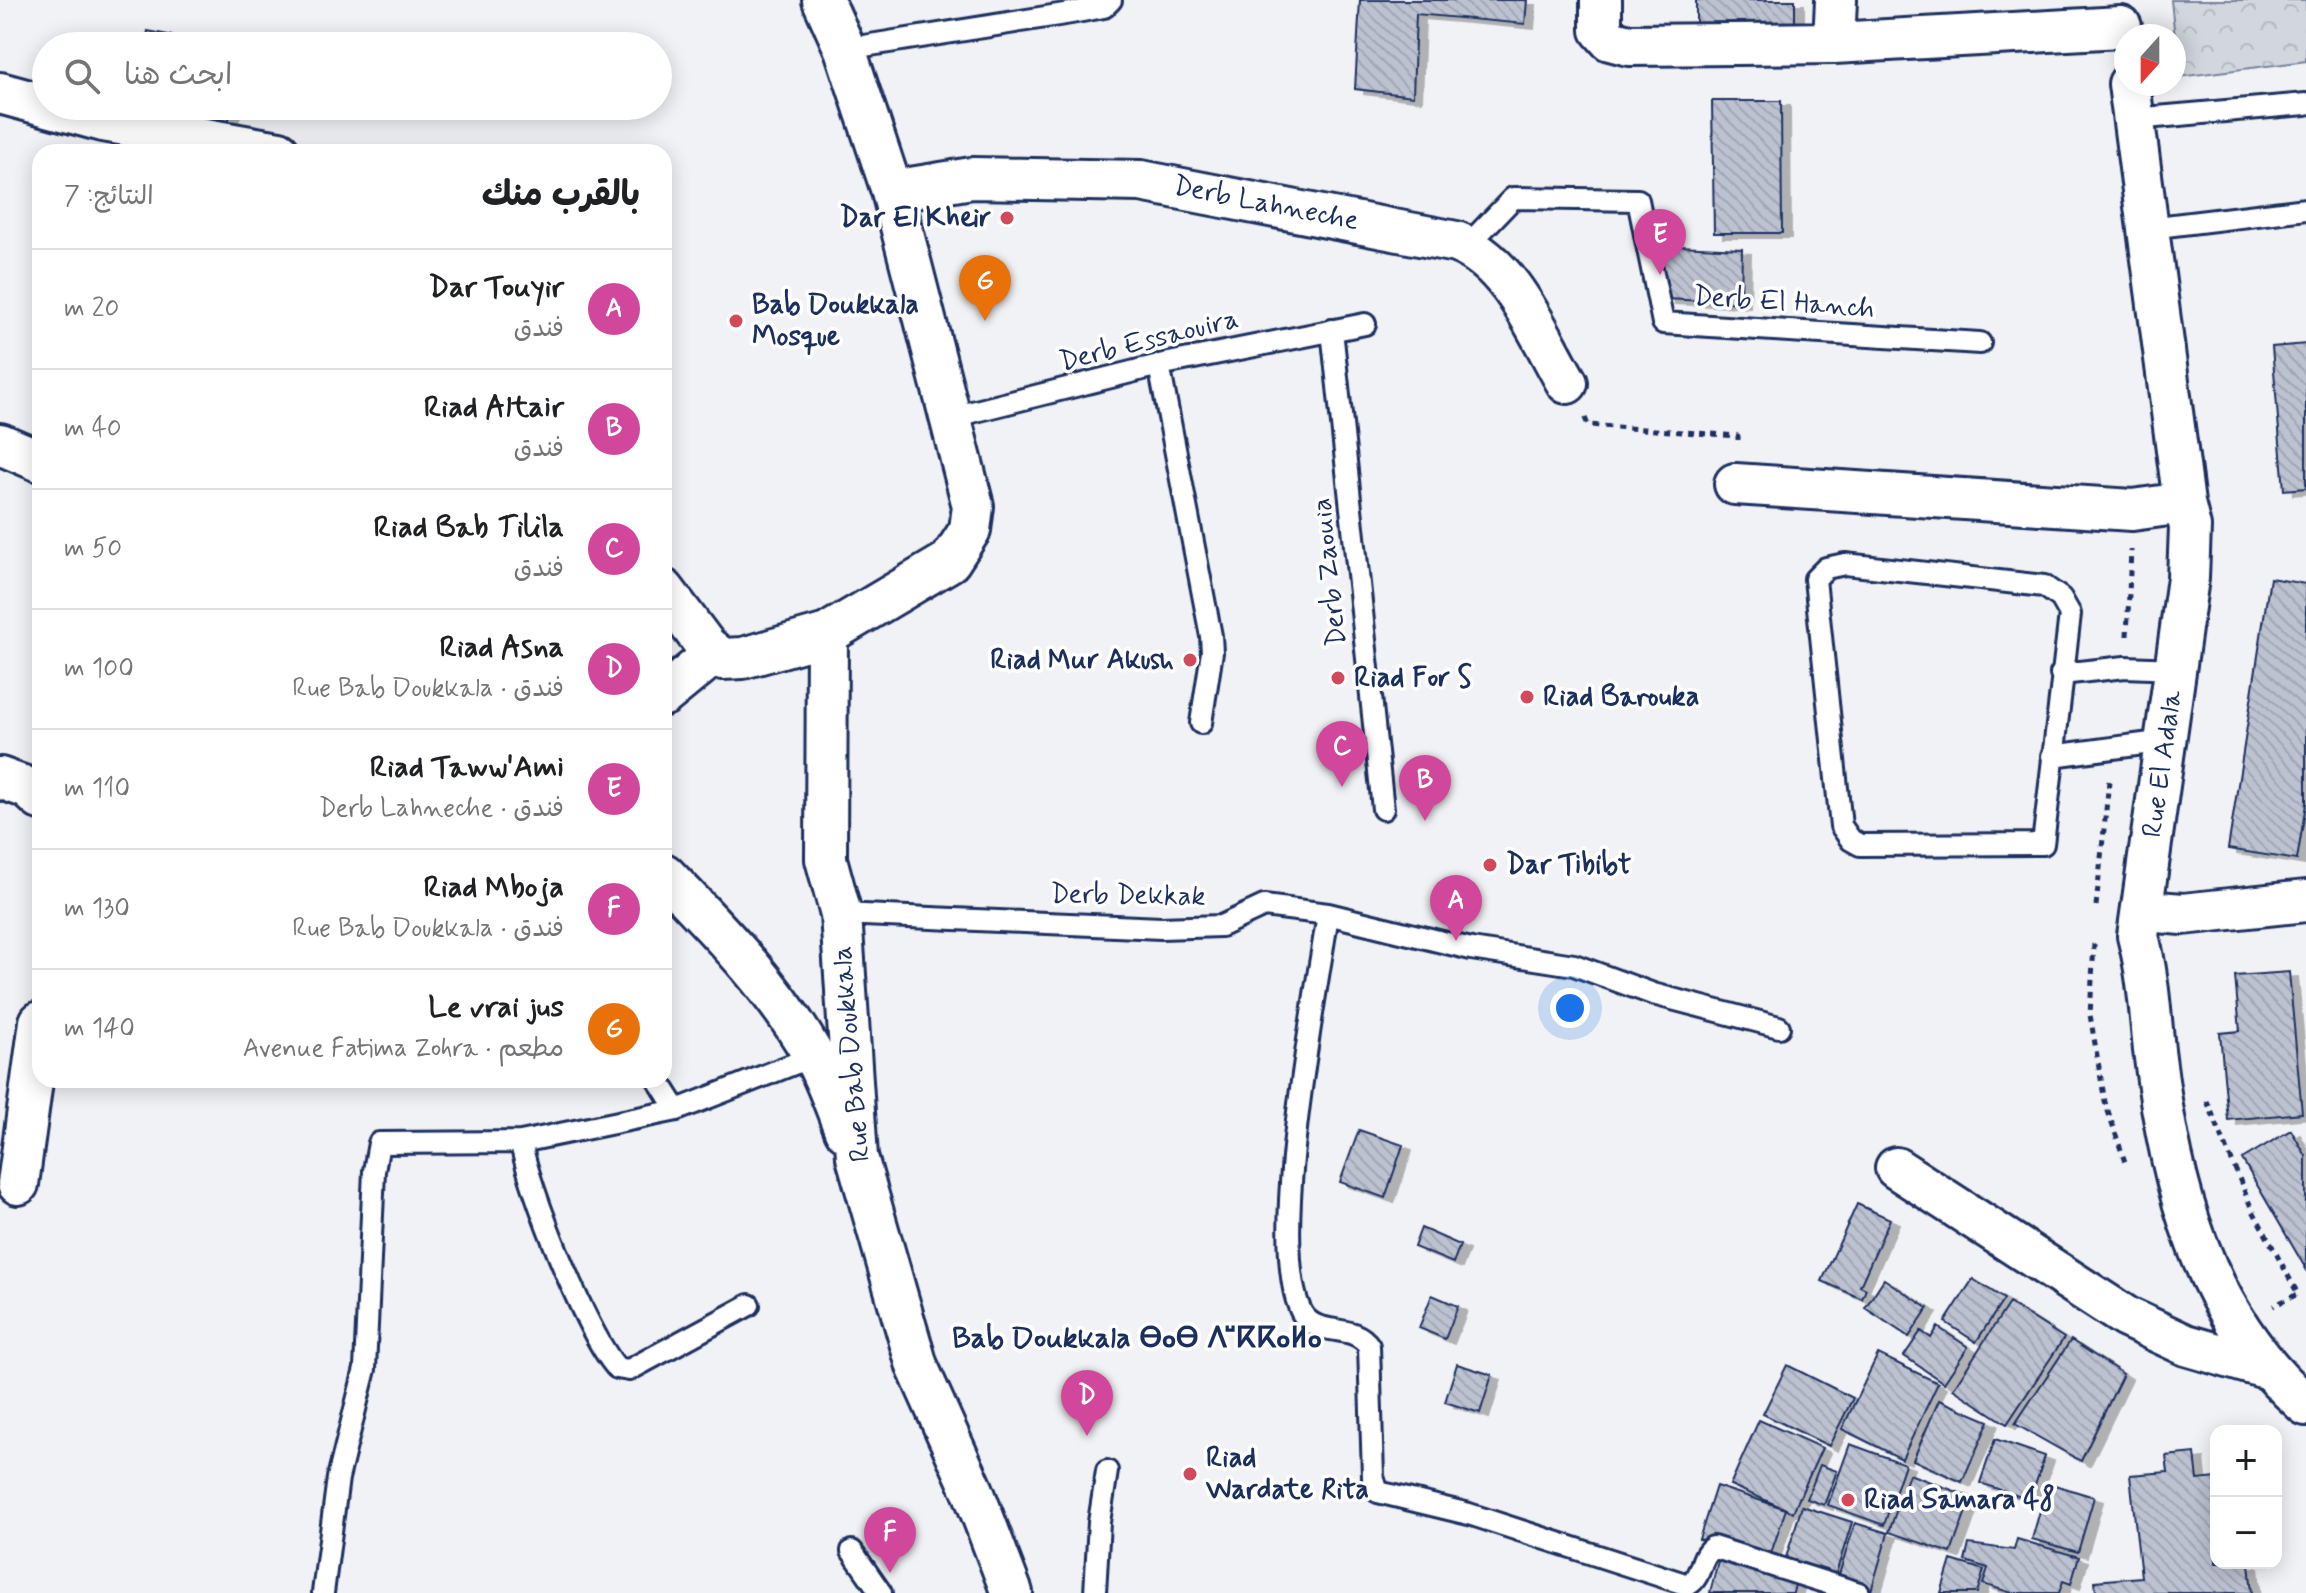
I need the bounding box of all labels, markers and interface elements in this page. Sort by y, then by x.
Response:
north arrow [2114,24,2186,96]
search box [32,32,672,120]
icon: search [60,54,104,98]
text: ابحث هنا [124,56,232,95]
street label: Derb Lahneche [1170,168,1362,240]
text: بالقرب منك [482,173,640,218]
text: النتائج: 7 [64,180,154,214]
place label: Dar El Kheir [840,200,991,237]
marker: Dar El Kheir [998,209,1016,227]
pin: E [1634,209,1686,275]
pin: G [959,255,1011,321]
text: Dar Touyir [428,268,564,307]
street label: Derb El Hanch [1692,278,1876,328]
place label: Bab Doukkala Mosque [752,287,919,356]
text: 20 m [64,292,119,326]
text: A [606,292,623,326]
street label: Derb Essaouira [1056,301,1242,381]
text: فندق [513,312,564,346]
marker: Bab Doukkala Mosque [727,312,745,330]
text: Riad Altair [424,388,564,427]
text: 40 m [64,412,122,446]
text: B [606,412,622,446]
text: فندق [513,432,564,466]
street label: Derb Zaouia [1304,496,1356,648]
text: Riad Bab Tilila [374,508,564,547]
text: 50 m [64,532,122,566]
text: C [605,532,623,566]
text: فندق [513,552,564,586]
text: Riad Asna [439,628,564,667]
place label: Riad Mur Akush [990,642,1174,679]
marker: Riad Mur Akush [1181,651,1199,669]
text: 100 m [64,652,134,686]
text: D [605,652,623,686]
place label: Riad For S [1354,660,1473,697]
marker: Riad For S [1329,669,1347,687]
text: فندق · Rue Bab Doukkala [292,672,564,706]
place label: Riad Barouka [1543,679,1699,716]
marker: Riad Barouka [1518,688,1536,706]
street label: Rue El Adala [2134,688,2192,840]
pin: C [1316,721,1368,787]
text: Riad Taww'Ami [370,748,564,787]
pin: B [1399,755,1451,821]
text: 110 m [64,772,130,806]
text: E [606,772,622,806]
text: فندق · Derb Lahneche [319,792,564,826]
place label: Dar Tibibt [1506,847,1631,884]
marker: Dar Tibibt [1481,856,1499,874]
text: Riad Mboja [423,868,564,907]
pin: A [1430,875,1482,941]
street label: Derb Dekkak [1050,876,1206,916]
text: 130 m [64,892,130,926]
text: F [607,892,621,926]
text: فندق · Rue Bab Doukkala [292,912,564,946]
street label: Rue Bab Doukkala [824,945,880,1163]
text: Le vrai jus [428,988,564,1027]
your location [1550,988,1590,1028]
text: 140 m [64,1012,135,1046]
text: G [605,1012,623,1046]
text: مطعم · Avenue Fatima Zohra [243,1032,564,1066]
district label: Bab Doukkala ⴱⴰⴱ ⴷⵯⴽⴽⴰⵍⴰ [952,1319,1322,1358]
pin: D [1061,1370,1113,1436]
map controls [2210,1425,2282,1569]
button: + [2210,1425,2282,1497]
place label: Riad Wardate Rita [1206,1440,1369,1509]
marker: Riad Wardate Rita [1181,1465,1199,1483]
place label: Riad Samara 48 [1864,1482,2055,1519]
marker: Riad Samara 48 [1839,1491,1857,1509]
button: − [2210,1497,2282,1569]
pin: F [864,1507,916,1573]

